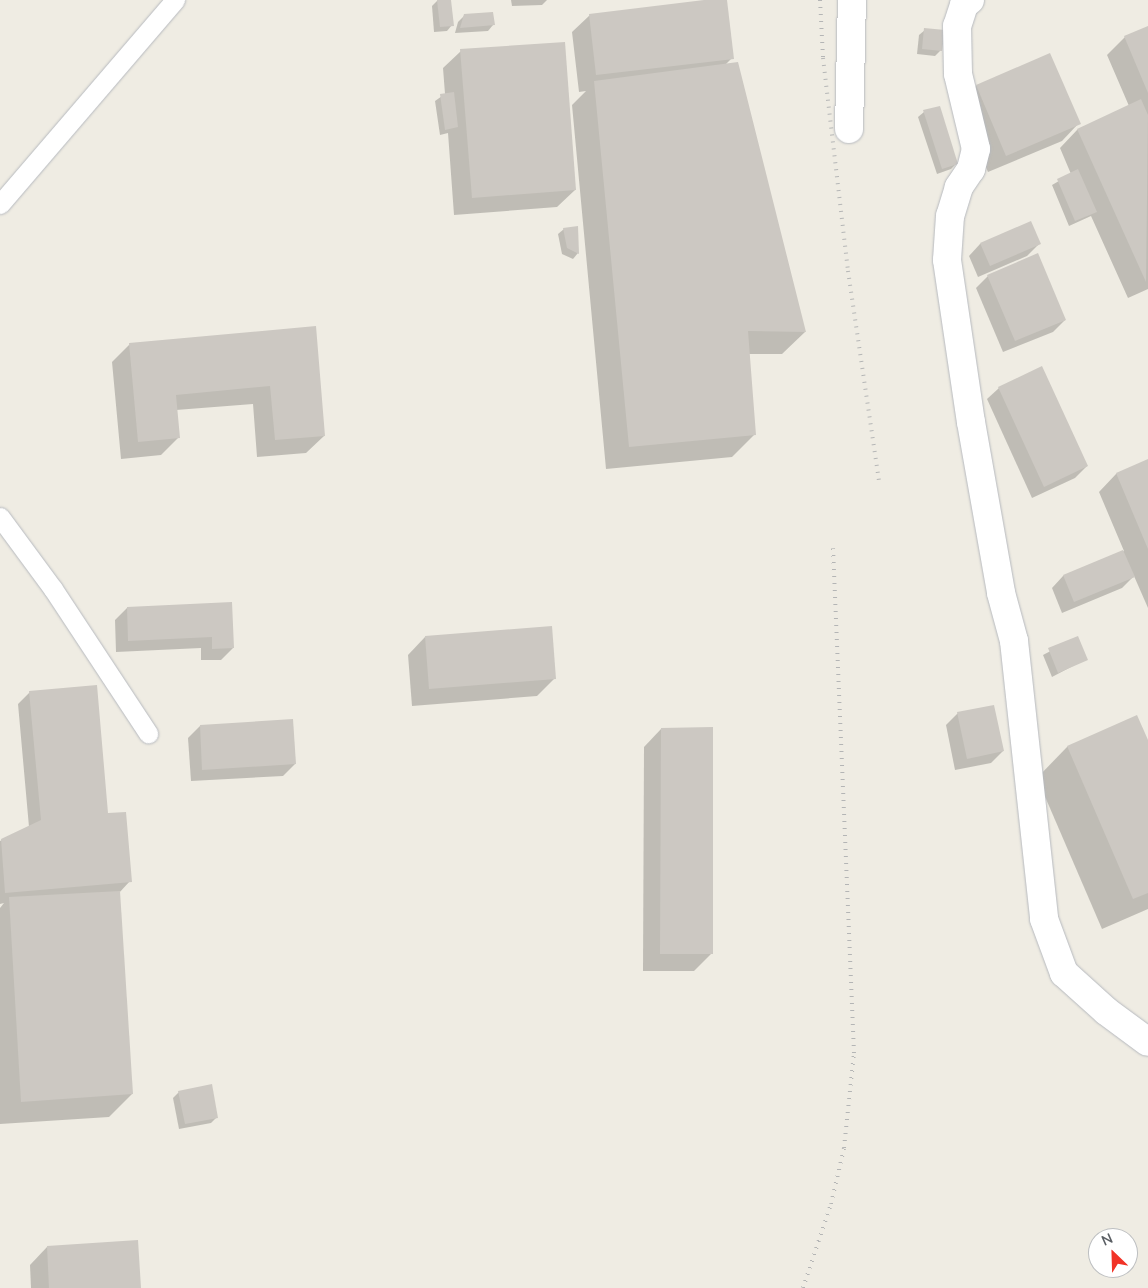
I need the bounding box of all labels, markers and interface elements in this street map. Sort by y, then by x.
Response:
north arrow [1088,1228,1138,1278]
text: N [1098,1229,1116,1251]

